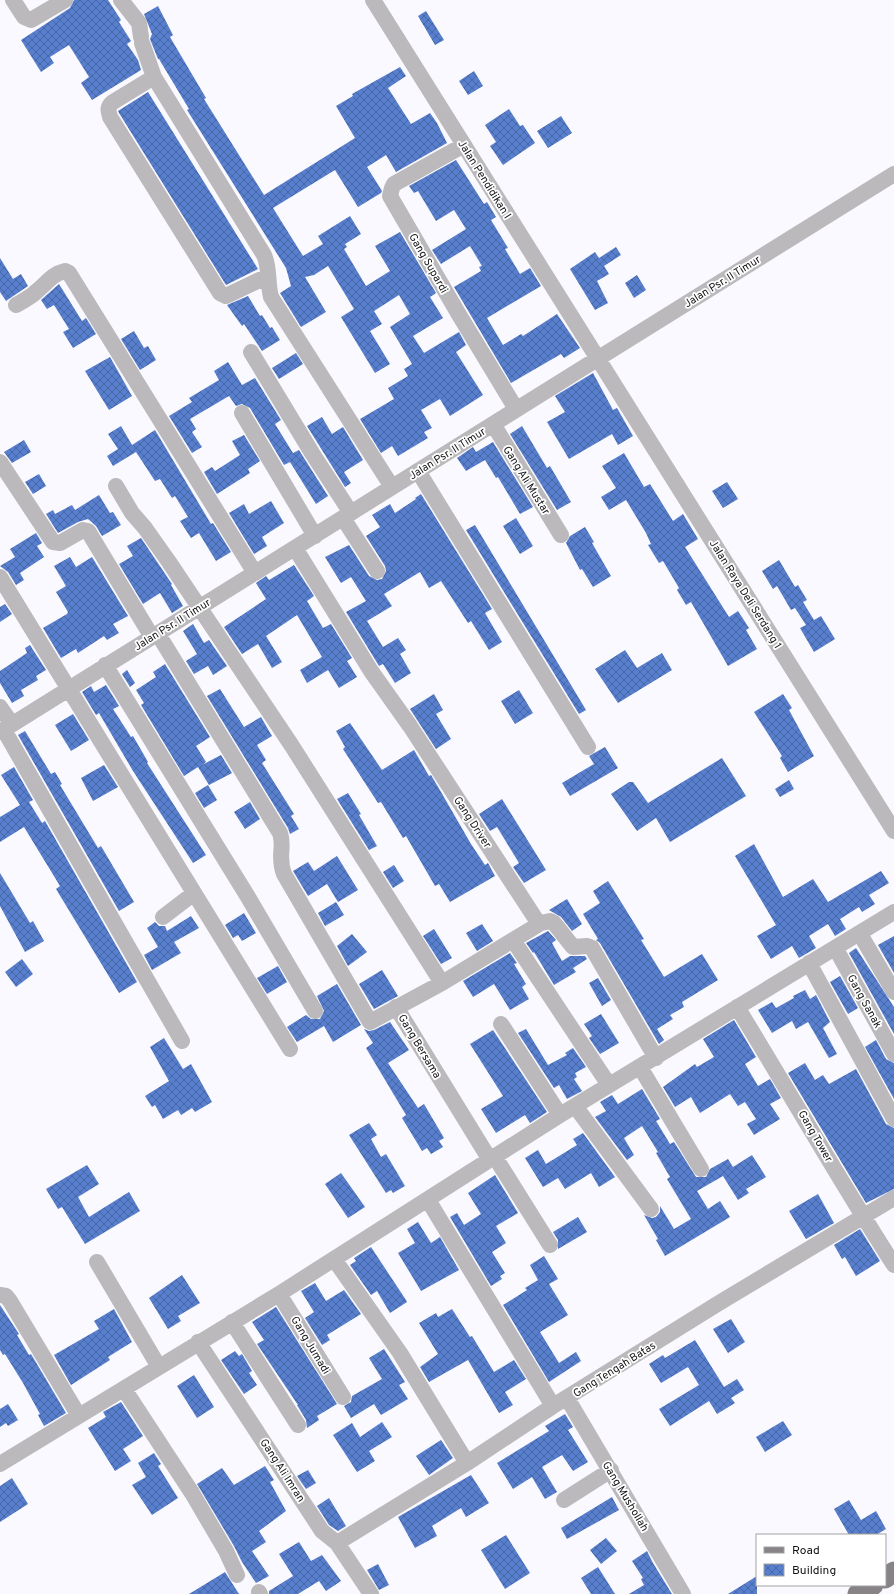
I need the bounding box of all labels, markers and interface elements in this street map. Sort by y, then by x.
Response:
street label: Jalan Pendidikan I [454,138,514,221]
street label: Gang Supardi [405,231,451,296]
street label: Jalan Psr. II Timur [682,252,764,311]
street label: Jalan Psr. II Timur [407,424,489,483]
street label: Gang Ali Mustar [499,444,553,518]
street label: Jalan Raya Deli Serdang 1 [706,538,784,652]
street label: Jalan Psr. II Timur [132,595,214,654]
street label: Gang Driver [450,794,495,852]
street label: Gang Sanak [844,972,885,1031]
street label: Gang Bersama [395,1012,444,1081]
street label: Gang Tower [795,1108,836,1166]
street label: Gang Jumadi [287,1314,333,1377]
street label: Gang Tengah Batas [571,1339,658,1401]
street label: Gang Ali Imran [257,1436,308,1505]
street label: Gang Mushollah [599,1459,652,1534]
legend [756,1534,886,1586]
text: Road [792,1543,820,1559]
text: Building [792,1563,836,1579]

